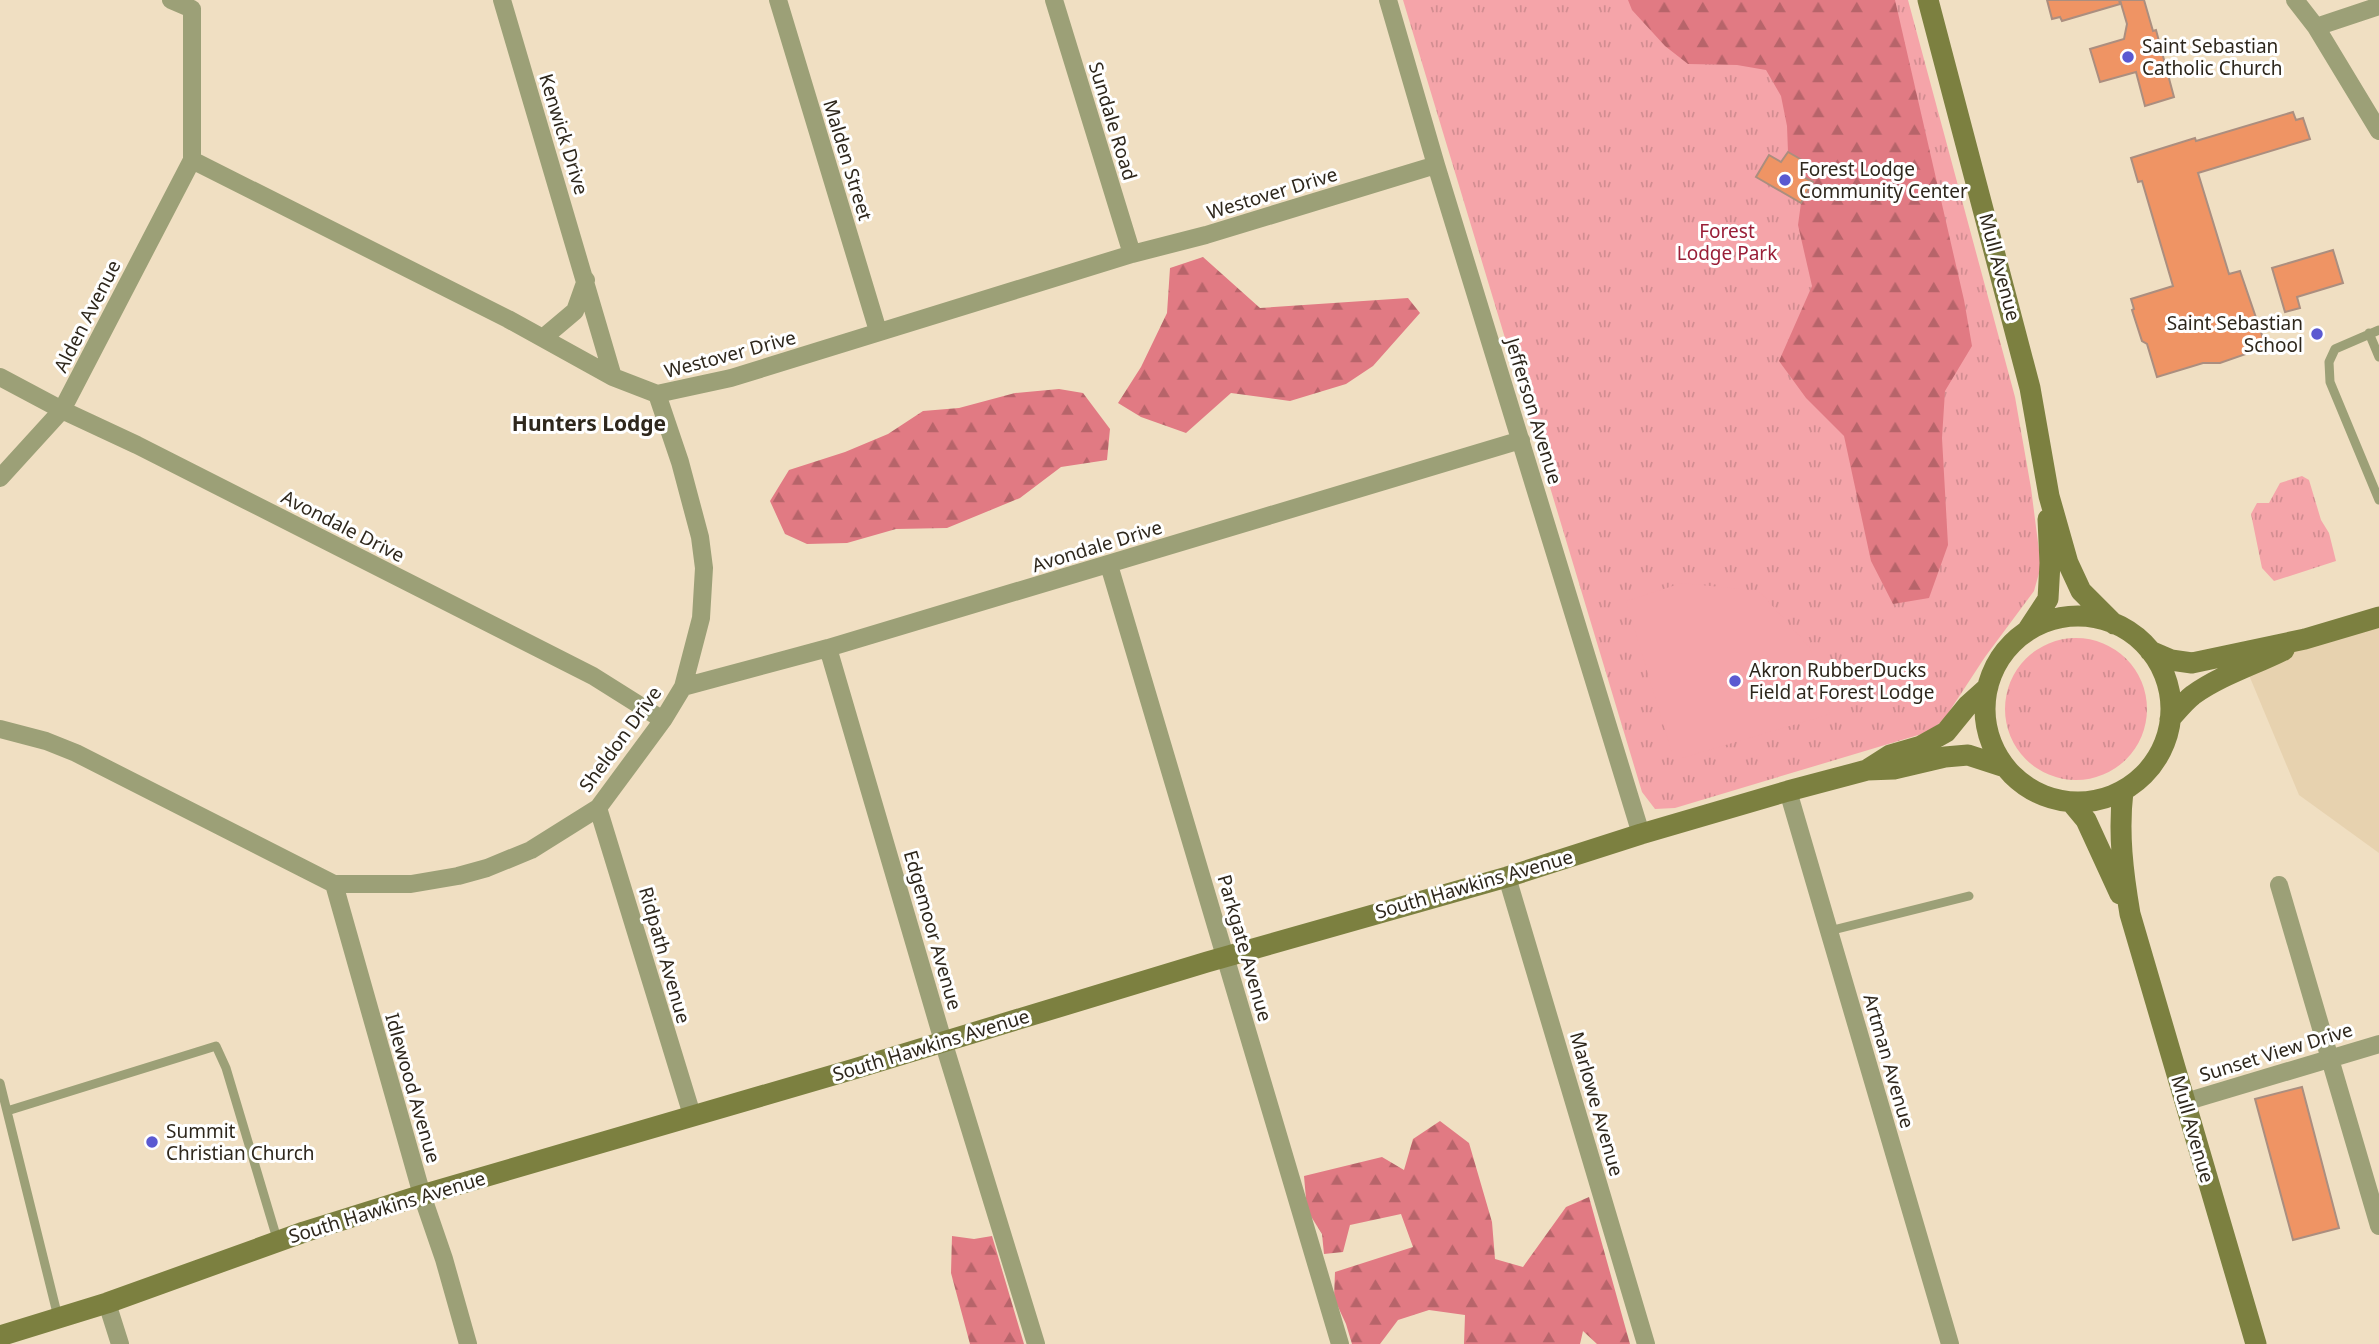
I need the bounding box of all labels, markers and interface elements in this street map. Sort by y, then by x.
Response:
place label: Saint Sebastian Catholic Church [2142,33,2282,81]
marker: Saint Sebastian Catholic Church [2120,49,2136,65]
street label: Sundale Road [1083,59,1143,183]
street label: Kenwick Drive [533,70,595,198]
street label: Malden Street [817,96,879,224]
place label: Forest Lodge Community Center [1799,156,1968,204]
street label: Westover Drive [1204,161,1340,225]
marker: Forest Lodge Community Center [1777,172,1793,188]
street label: Mull Avenue [1973,210,2027,324]
park label: Forest Lodge Park [1677,218,1777,266]
street label: Alden Avenue [48,255,126,377]
place label: Saint Sebastian School [2167,310,2303,358]
street label: Westover Drive [661,324,799,384]
marker: Saint Sebastian School [2309,326,2325,342]
street label: Jefferson Avenue [1499,333,1569,487]
district label: Hunters Lodge [512,409,666,437]
street label: Avondale Drive [277,484,409,568]
street label: Avondale Drive [1029,514,1165,578]
place label: Akron RubberDucks Field at Forest Lodge [1749,657,1934,705]
marker: Akron RubberDucks Field at Forest Lodge [1727,673,1743,689]
street label: Sheldon Drive [573,681,667,797]
street label: South Hawkins Avenue [1372,843,1576,925]
street label: Edgemoor Avenue [898,847,968,1013]
street label: Parkgate Avenue [1212,871,1278,1025]
street label: Ridpath Avenue [633,884,697,1026]
street label: Artman Avenue [1857,991,1921,1131]
street label: South Hawkins Avenue [829,1003,1033,1087]
street label: Idlewood Avenue [379,1010,447,1166]
street label: Sunset View Drive [2196,1016,2356,1088]
street label: Marlowe Avenue [1564,1029,1630,1179]
street label: Mull Avenue [2165,1072,2221,1186]
place label: Summit Christian Church [166,1118,315,1166]
marker: Summit Christian Church [144,1134,160,1150]
street label: South Hawkins Avenue [285,1165,489,1249]

